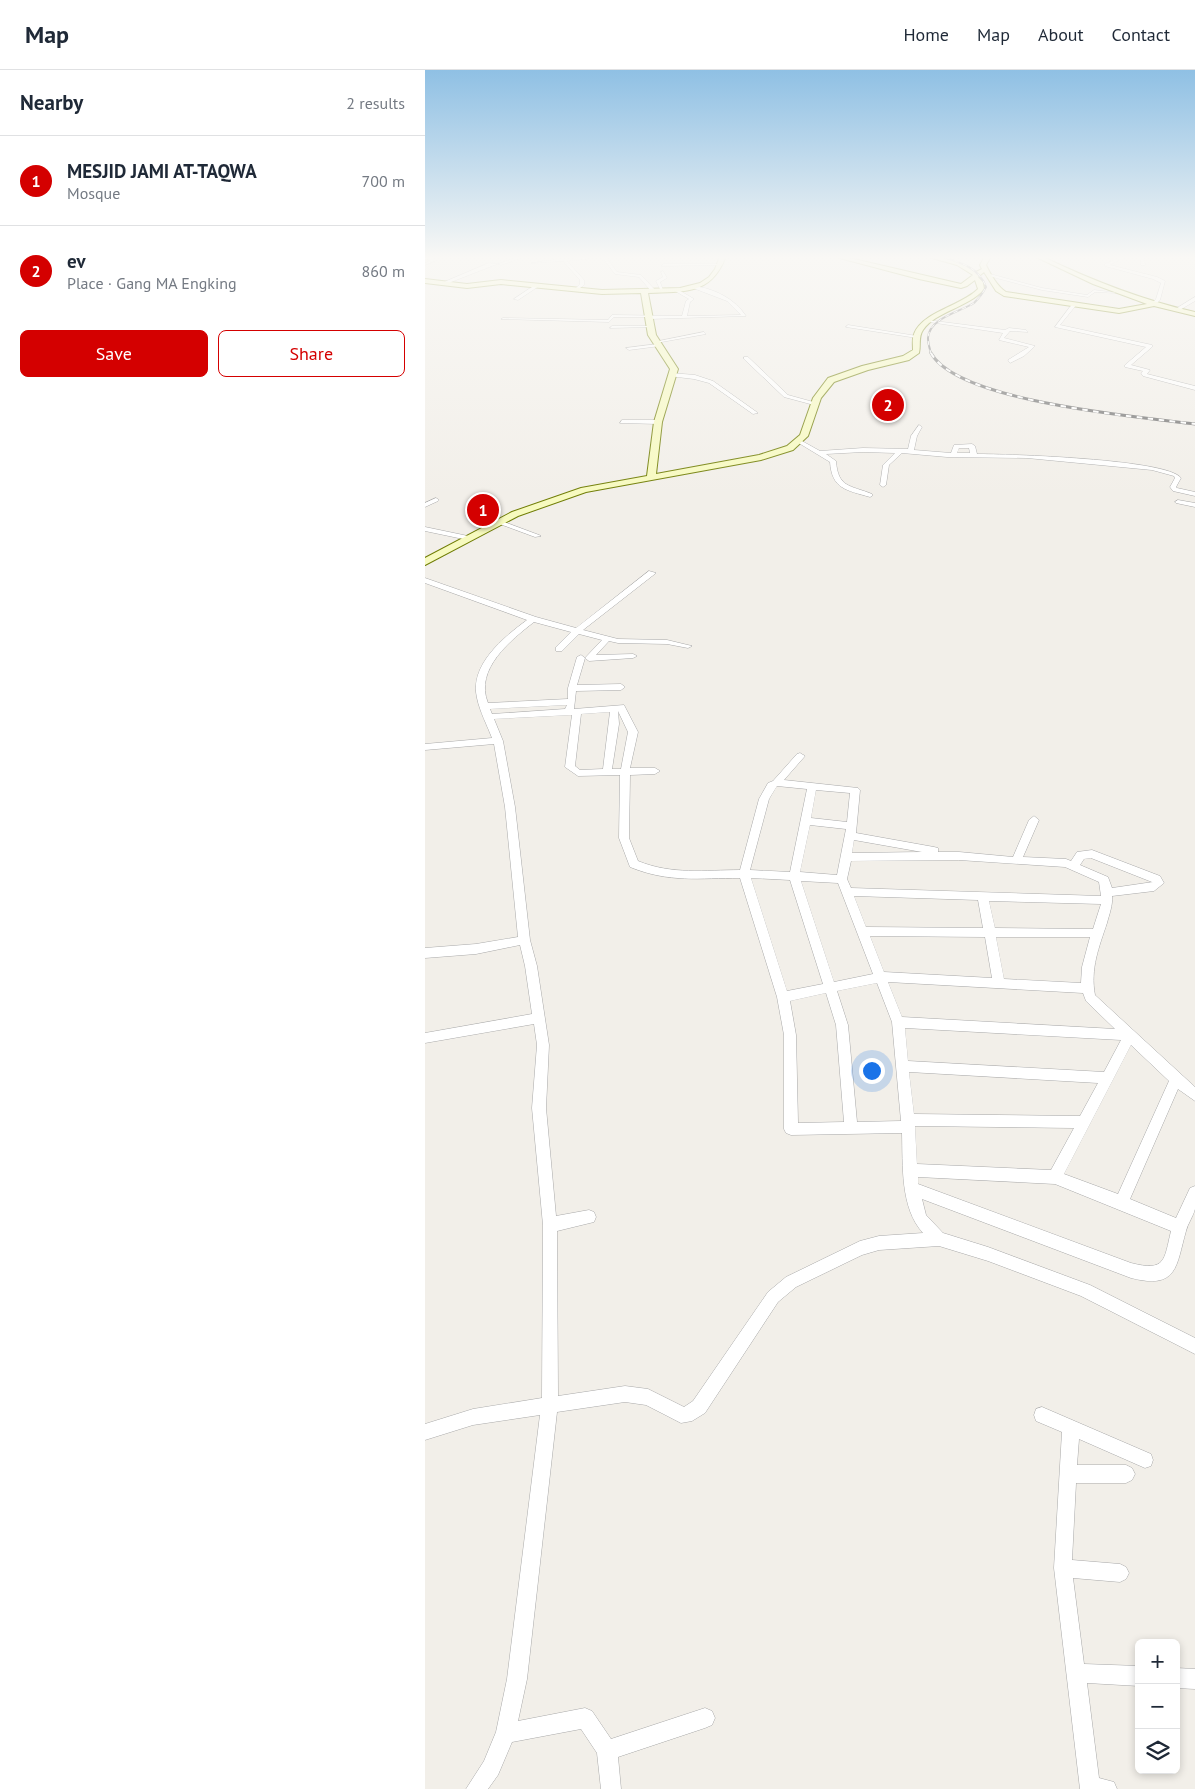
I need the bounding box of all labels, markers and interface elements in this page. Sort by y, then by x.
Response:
text: Map [25,19,69,50]
text: Home [903,23,949,46]
text: Map [977,23,1010,46]
text: About [1038,23,1084,46]
text: Contact [1112,23,1170,46]
text: Nearby [20,89,83,116]
text: 2 results [346,93,405,113]
text: MESJID JAMI AT-TAQWA [67,159,257,183]
text: 1 [31,171,41,191]
text: 700 m [362,171,405,191]
text: Mosque [67,183,120,203]
text: ev [67,249,85,273]
text: 2 [31,261,41,281]
text: 860 m [362,261,405,281]
text: Place · Gang MA Engking [67,273,237,293]
button: Save [20,330,208,377]
button: Share [218,330,405,377]
pin: 2 [872,386,904,424]
pin: 1 [467,491,499,529]
your location [859,1058,885,1084]
map controls [1135,1639,1180,1774]
button: + [1135,1639,1180,1684]
button: − [1135,1684,1180,1729]
button: layers [1135,1729,1180,1774]

